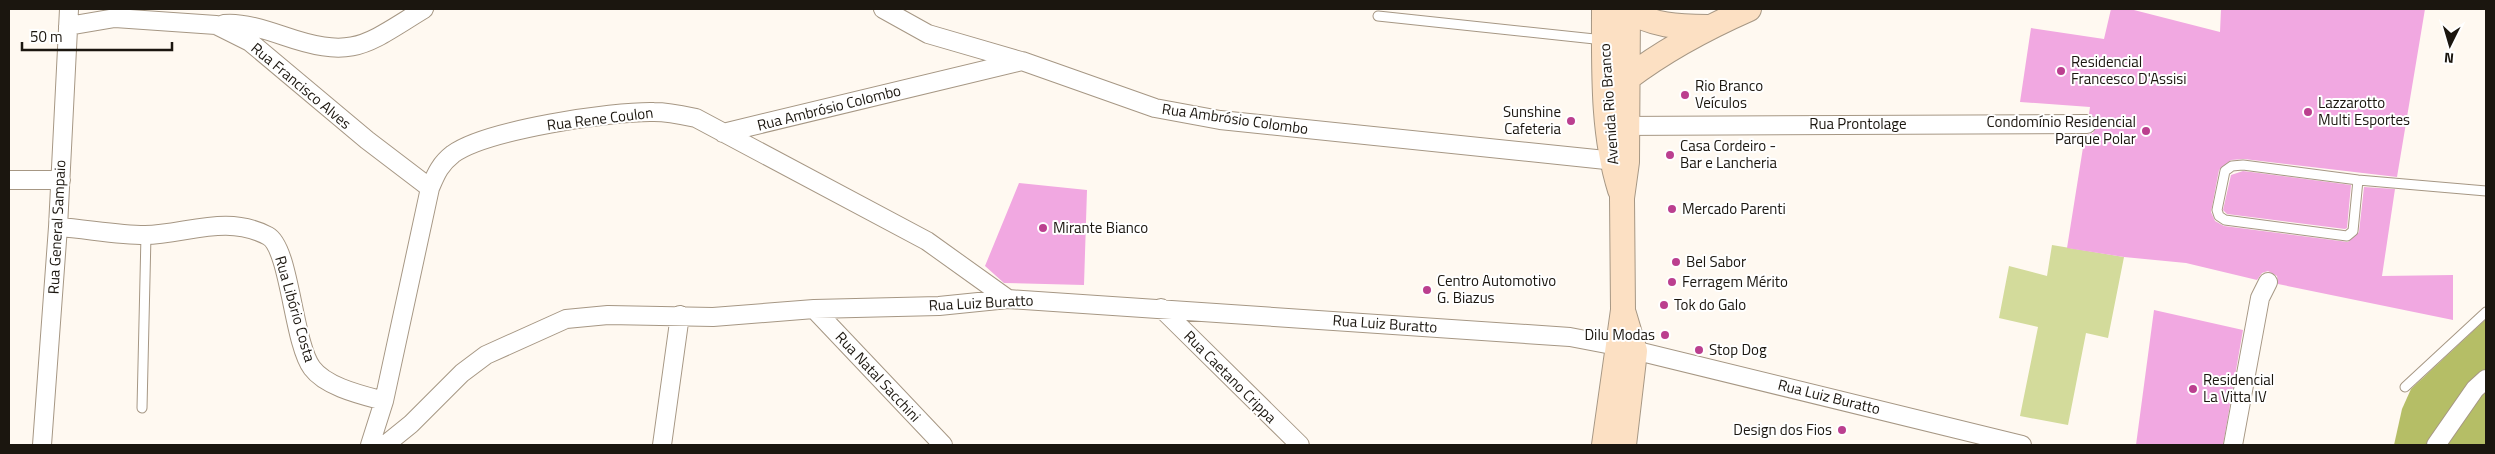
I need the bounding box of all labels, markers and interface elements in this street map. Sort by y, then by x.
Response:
scale bar [22,20,172,52]
north arrow [2425,20,2475,70]
text: 50 m [30,25,63,48]
street label: Rua Francisco Alves [246,37,357,135]
street label: Avenida Rio Branco [1593,43,1624,165]
text: N [2443,48,2455,69]
place label: Residencial Francesco D'Assisi [2071,50,2187,90]
marker: Residencial Francesco D'Assisi [2055,65,2067,77]
place label: Rio Branco Veículos [1695,74,1763,114]
street label: Rua Ambrósio Colombo [755,79,903,137]
marker: Rio Branco Veículos [1679,89,1691,101]
place label: Lazzarotto Multi Esportes [2318,91,2410,131]
street label: Rua Ambrósio Colombo [1160,97,1310,140]
place label: Sunshine Cafeteria [1503,100,1561,140]
street label: Rua Rene Coulon [545,101,654,136]
marker: Lazzarotto Multi Esportes [2302,106,2314,118]
place label: Condomínio Residencial Parque Polar [1986,110,2136,150]
street label: Rua Prontolage [1809,112,1907,135]
marker: Sunshine Cafeteria [1565,115,1577,127]
marker: Condomínio Residencial Parque Polar [2140,125,2152,137]
place label: Casa Cordeiro - Bar e Lancheria [1680,134,1778,174]
marker: Casa Cordeiro - Bar e Lancheria [1664,149,1676,161]
street label: Rua General Sampaio [41,159,72,295]
place label: Mercado Parenti [1682,197,1786,220]
marker: Mercado Parenti [1666,203,1678,215]
place label: Mirante Bianco [1053,216,1148,239]
marker: Mirante Bianco [1037,222,1049,234]
place label: Bel Sabor [1686,250,1746,273]
street label: Rua Libório Costa [269,253,322,365]
marker: Bel Sabor [1670,256,1682,268]
place label: Centro Automotivo G. Biazus [1437,269,1556,309]
place label: Ferragem Mérito [1682,270,1788,293]
marker: Ferragem Mérito [1666,276,1678,288]
marker: Centro Automotivo G. Biazus [1421,284,1433,296]
street label: Rua Luiz Buratto [928,288,1034,317]
place label: Tok do Galo [1674,293,1746,316]
marker: Tok do Galo [1658,299,1670,311]
street label: Rua Luiz Buratto [1332,308,1438,339]
place label: Dilu Modas [1584,323,1655,346]
street label: Rua Caetano Crippa [1179,325,1282,429]
street label: Rua Natal Sacchini [830,326,927,427]
marker: Dilu Modas [1659,329,1671,341]
place label: Stop Dog [1709,338,1767,361]
marker: Stop Dog [1693,344,1705,356]
place label: Residencial La Vitta IV [2203,368,2274,408]
street label: Rua Luiz Buratto [1775,373,1883,420]
marker: Residencial La Vitta IV [2187,383,2199,395]
place label: Design dos Fios [1733,418,1832,441]
marker: Design dos Fios [1836,424,1848,436]

